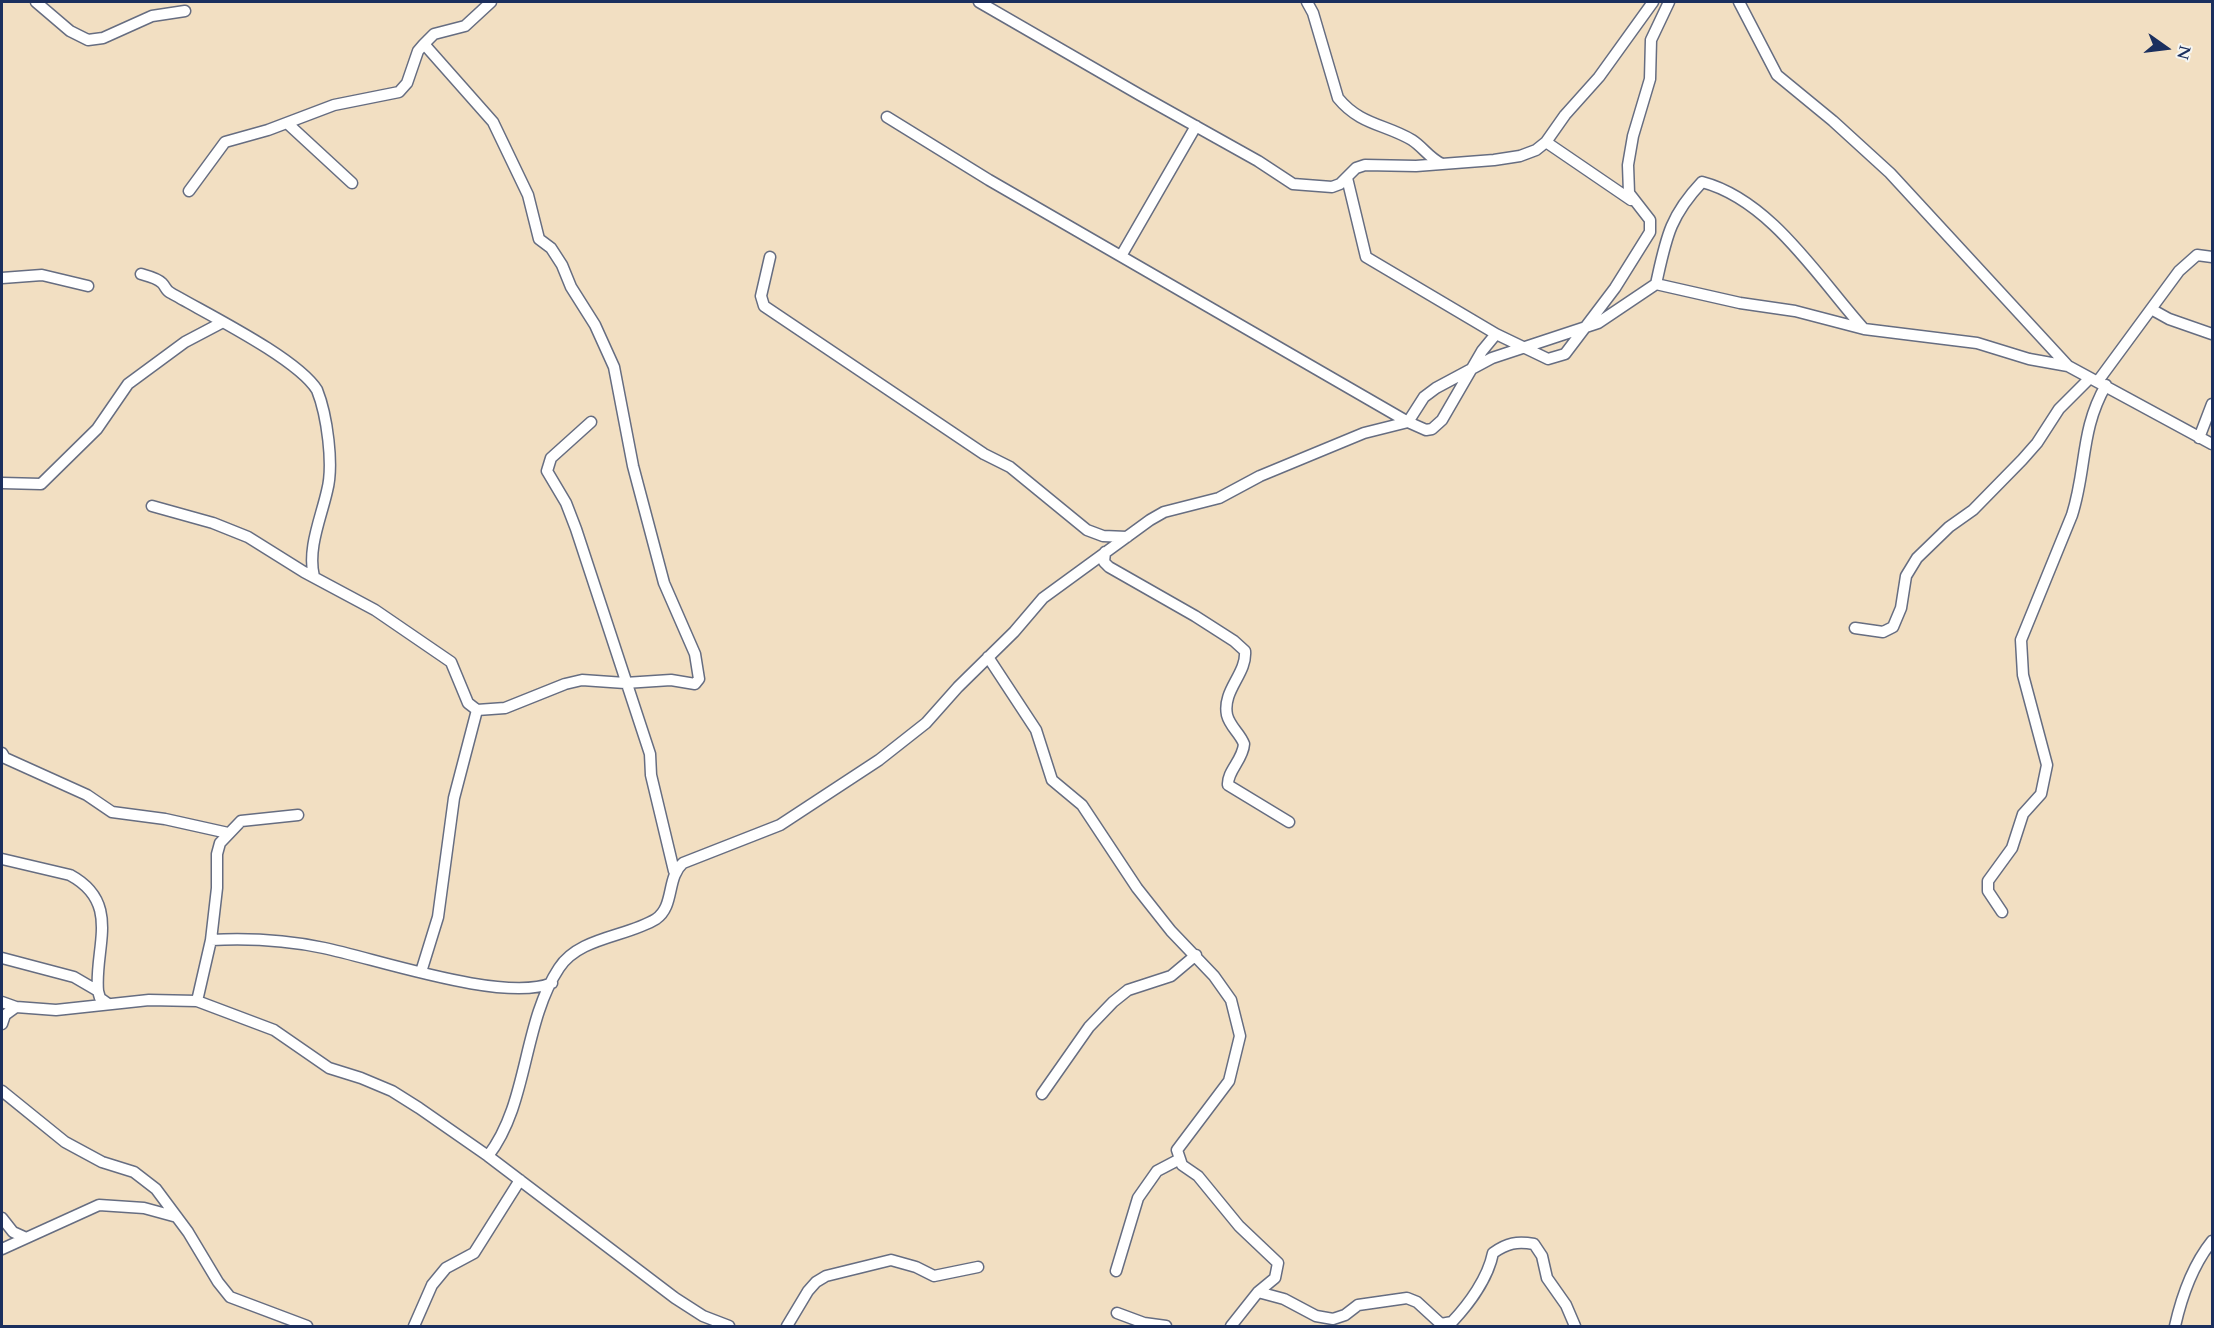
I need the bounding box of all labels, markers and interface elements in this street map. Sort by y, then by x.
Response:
north arrow [2136,18,2196,78]
text: N [2171,43,2196,62]

